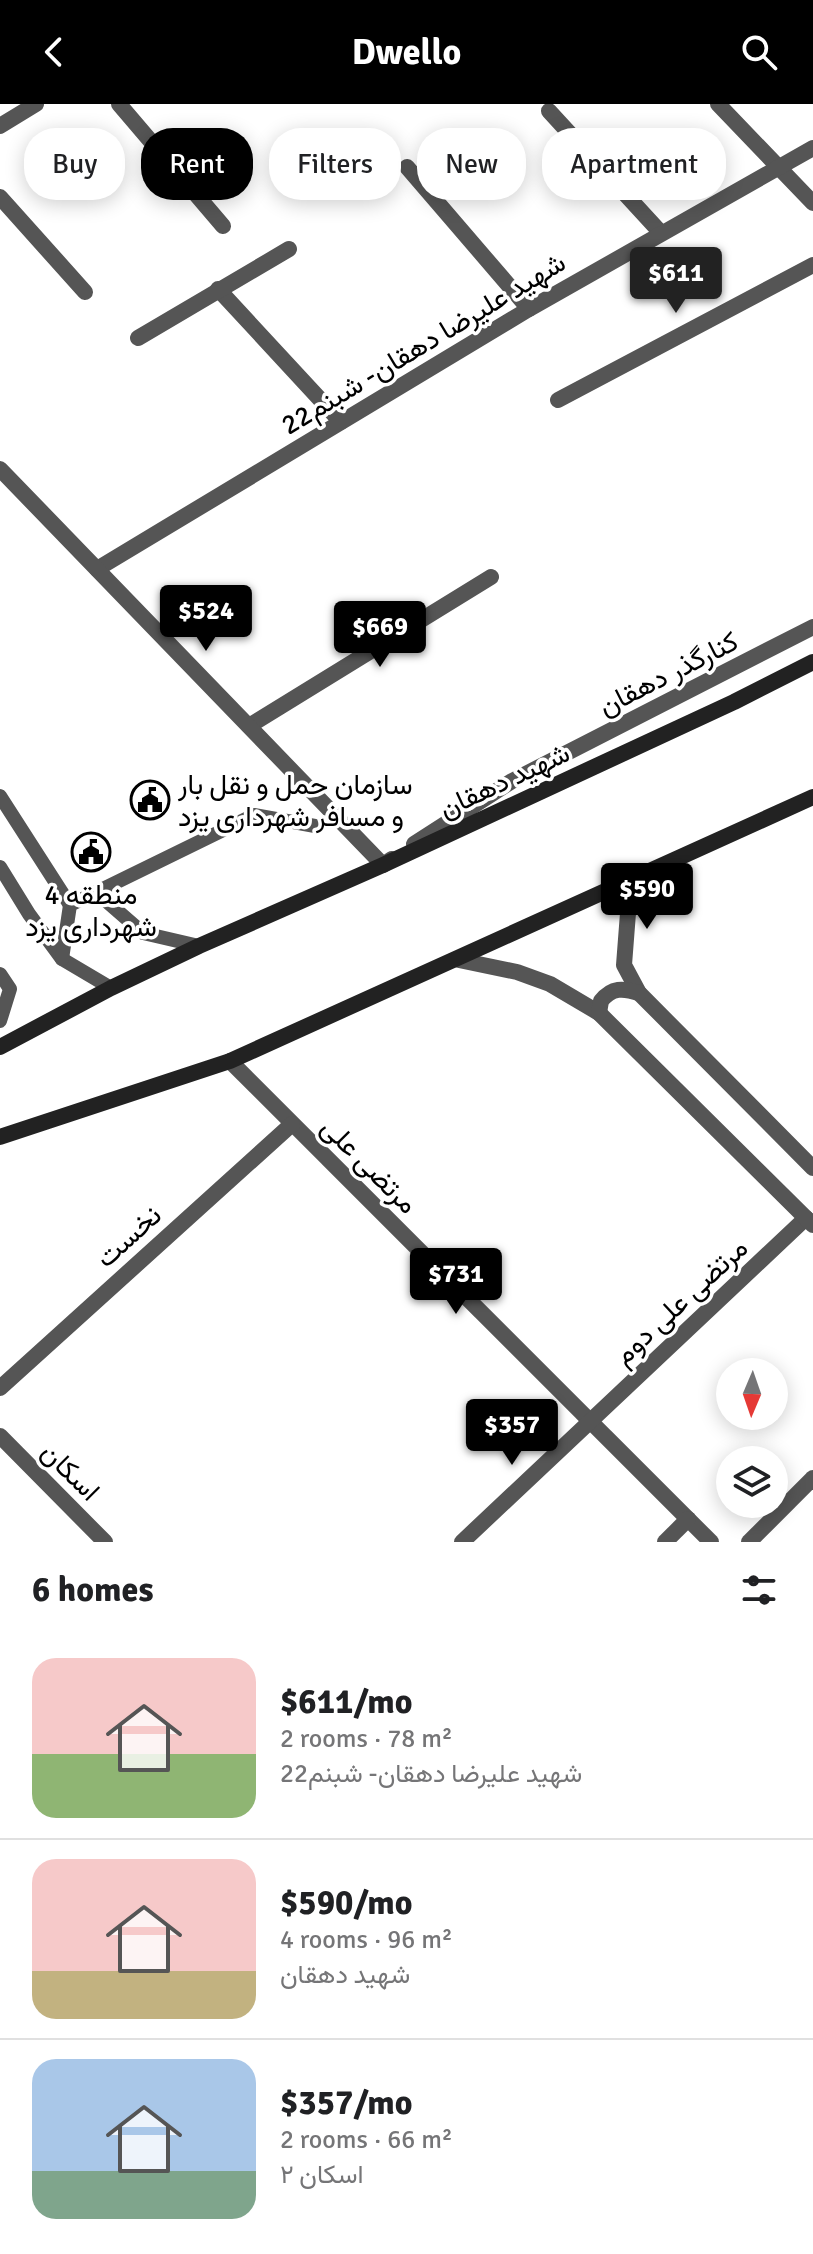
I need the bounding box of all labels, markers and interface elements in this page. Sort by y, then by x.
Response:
icon: back [32,30,76,74]
text: Dwello [352,30,461,75]
icon: search [737,30,781,74]
chip: Buy [24,128,125,200]
chip: Rent [141,128,253,200]
chip: Filters [269,128,401,200]
chip: New [417,128,526,200]
chip: Apartment [542,128,726,200]
street label: شهید علیرضا دهقان- شبنم22 [275,245,572,443]
pin: $611 [629,247,723,315]
text: $611 [648,257,704,289]
pin: $524 [159,585,253,653]
text: $524 [178,595,234,627]
pin: $669 [333,601,427,669]
text: $669 [352,611,408,643]
street label: کنارگذر دهقان [593,624,744,724]
street label: شهید دهقان [434,736,575,826]
place label: سازمان حمل و نقل بار و مسافر شهرداری یزد [177,768,413,834]
public building icon: سازمان حمل و نقل بار و مسافر شهرداری یزد [129,779,171,821]
public building icon: منطقه 4 شهرداری یزد [70,831,112,873]
pin: $590 [600,863,694,931]
text: $590 [619,873,675,905]
place label: منطقه 4 شهرداری یزد [25,878,157,944]
street label: مرتضی علی [314,1110,425,1221]
street label: نخست [89,1198,169,1275]
street label: مرتضی علی دوم [607,1231,756,1373]
pin: $731 [409,1248,503,1316]
text: $731 [428,1258,484,1290]
north arrow [716,1358,788,1430]
map controls [716,1358,788,1518]
pin: $357 [465,1399,559,1467]
text: $357 [484,1409,540,1441]
street label: اسکان [34,1435,107,1508]
button: layers [716,1446,788,1518]
icon: filters [737,1568,781,1612]
text: 6 homes [32,1569,153,1611]
text: $611/mo [280,1681,413,1723]
icon: home [96,1690,192,1786]
text: 2 rooms · 78 m² [280,1723,453,1755]
text: شهید علیرضا دهقان- شبنم22 [280,1758,582,1790]
text: $590/mo [280,1882,413,1924]
icon: home [96,1891,192,1987]
text: 4 rooms · 96 m² [280,1924,453,1956]
text: شهید دهقان [280,1959,410,1991]
text: $357/mo [280,2082,413,2124]
icon: home [96,2091,192,2187]
text: 2 rooms · 66 m² [280,2124,453,2156]
text: اسکان ۲ [280,2159,364,2191]

